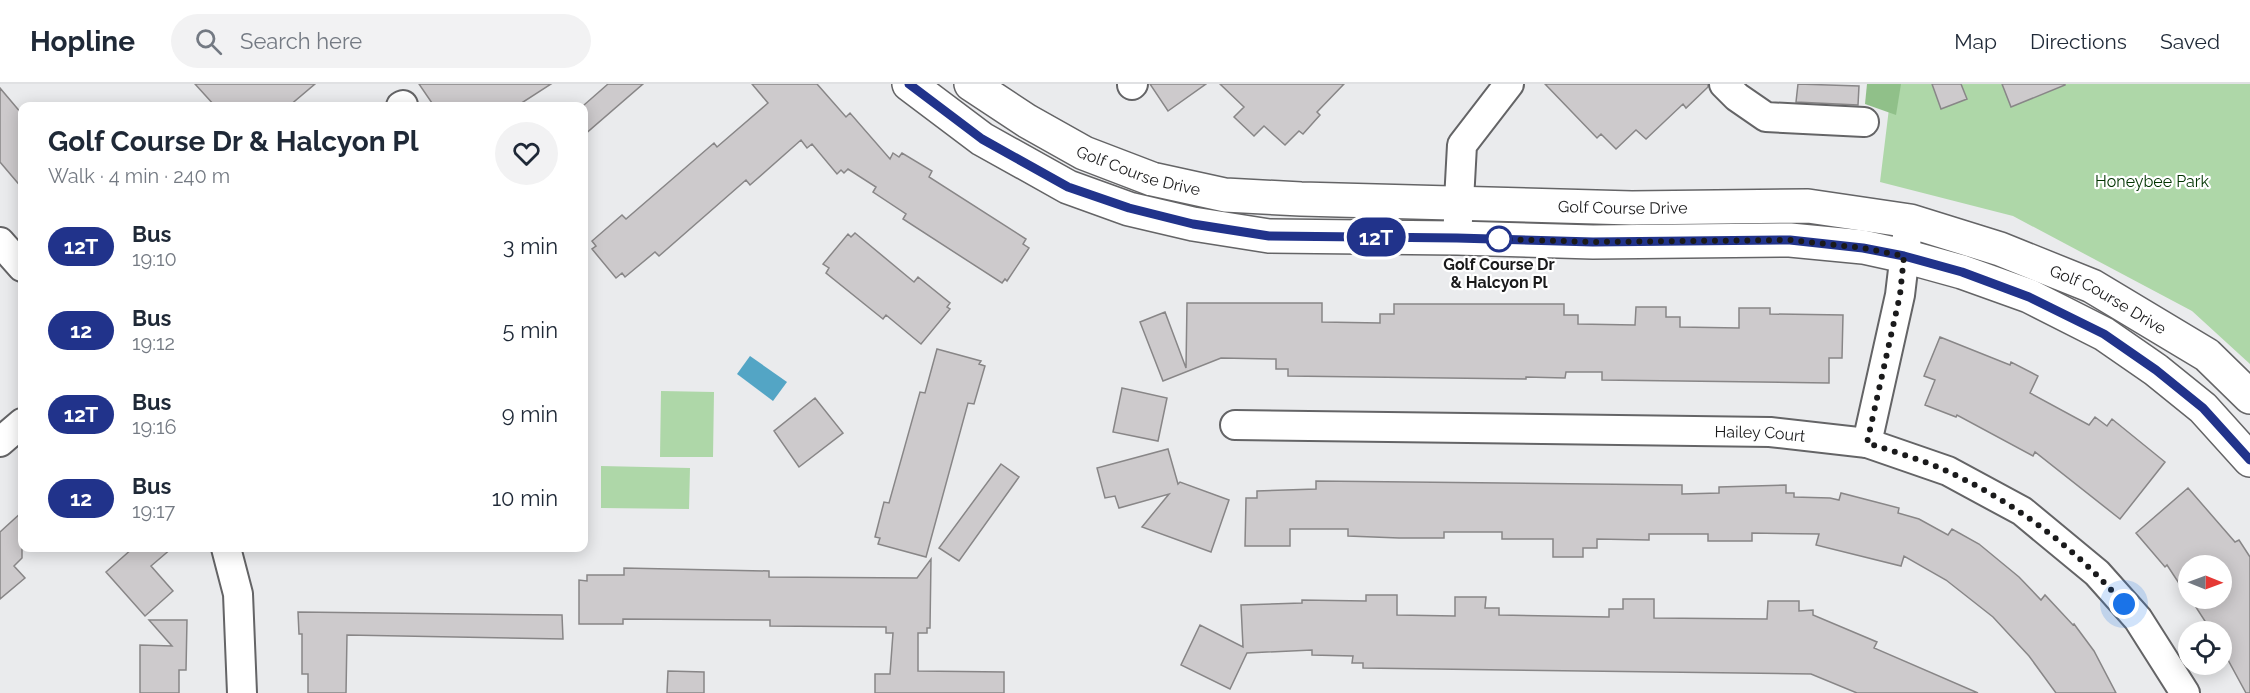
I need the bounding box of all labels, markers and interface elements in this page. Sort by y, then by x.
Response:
search box [171,14,591,68]
text: Hopline [30,25,135,58]
icon: search [192,25,225,58]
text: Search here [240,28,362,54]
text: Map [1954,29,1997,54]
text: Directions [2030,29,2127,54]
text: Saved [2160,29,2220,54]
button: heart [495,122,558,185]
text: Golf Course Dr & Halcyon Pl [48,125,419,158]
street label: Golf Course Drive [1073,142,1202,199]
text: Walk · 4 min · 240 m [48,164,230,188]
park label: Honeybee Park [2095,172,2209,191]
street label: Golf Course Drive [1558,197,1688,218]
line badge: 12T [1342,218,1410,256]
text: Bus [132,221,171,247]
text: 12T [1359,225,1393,250]
marker: Golf Course Dr & Halcyon Pl [1486,226,1512,252]
text: 3 min [503,233,558,259]
text: 12T [64,234,98,259]
text: 19:10 [132,247,177,271]
place label: Golf Course Dr & Halcyon Pl [1443,255,1555,292]
street label: Golf Course Drive [2047,261,2170,338]
text: Bus [132,305,171,331]
text: 5 min [503,317,558,343]
text: 12 [70,318,92,343]
text: 19:12 [132,331,175,355]
text: Bus [132,389,171,415]
text: 9 min [502,401,558,427]
text: 12T [64,402,98,427]
text: 19:16 [132,415,177,439]
street label: Hailey Court [1714,422,1807,446]
text: Bus [132,473,171,499]
text: 10 min [492,485,558,511]
text: 12 [70,486,92,511]
text: 19:17 [132,499,175,523]
north arrow [2178,555,2232,609]
map controls [2178,555,2232,675]
your location [2109,589,2139,619]
button: locate [2178,621,2232,675]

